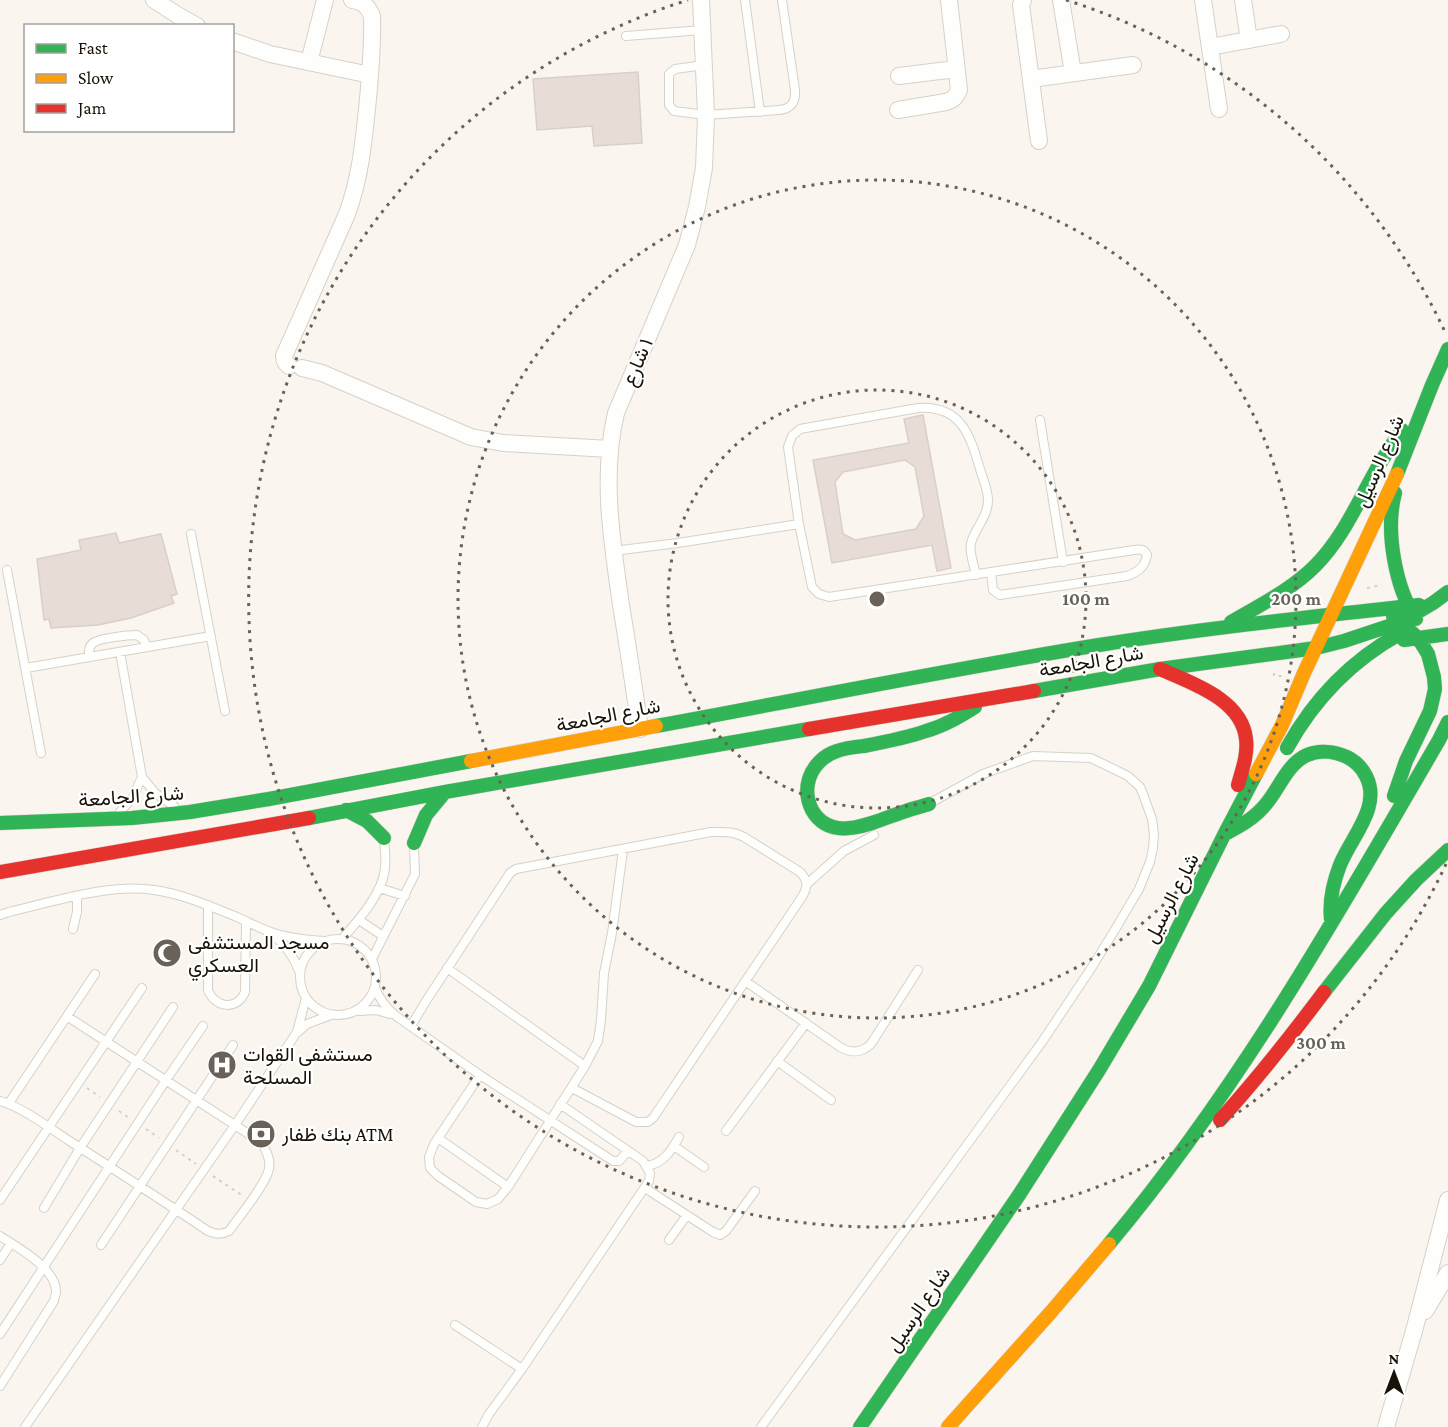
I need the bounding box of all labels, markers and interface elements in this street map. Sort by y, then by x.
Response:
legend [24,24,234,132]
text: Fast [78,38,109,58]
text: Slow [78,68,114,88]
text: Jam [76,98,107,118]
street label: ١ شارع [617,335,660,390]
street label: شارع الرسيل [1350,412,1411,511]
centre of rings [867,589,887,609]
text: 100 m [1062,589,1110,609]
text: 200 m [1271,589,1322,609]
street label: شارع الجامعة [1037,641,1145,684]
street label: شارع الجامعة [554,694,663,739]
street label: شارع الجامعة [77,781,185,814]
street label: شارع الرسيل [1139,849,1206,948]
place label: مسجد المستشفى العسكري [188,931,329,982]
mosque icon: مسجد المستشفى العسكري [151,937,183,969]
text: 300 m [1296,1033,1346,1053]
place label: مستشفى القوات المسلحة [243,1043,373,1088]
hospital icon: مستشفى القوات المسلحة [206,1049,238,1081]
bank icon: بنك ظفار ATM [245,1118,277,1150]
place label: بنك ظفار ATM [281,1123,394,1147]
street label: شارع الرسيل [882,1262,957,1357]
north arrow [1364,1343,1424,1403]
text: N [1389,1350,1400,1367]

